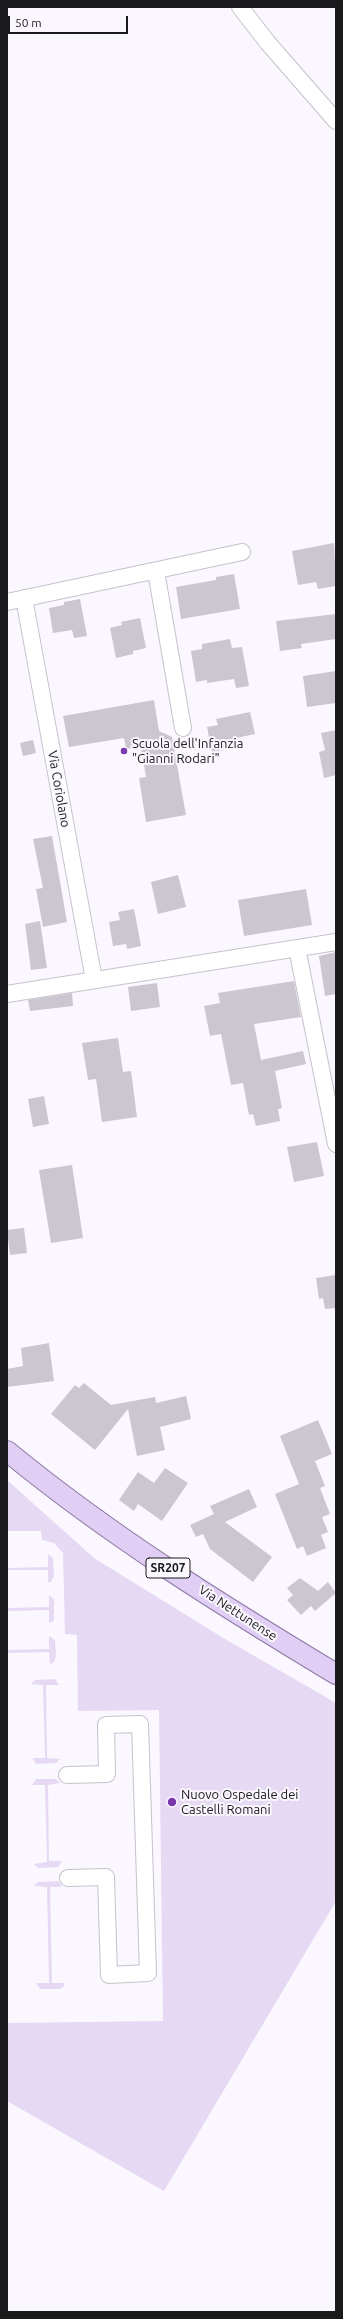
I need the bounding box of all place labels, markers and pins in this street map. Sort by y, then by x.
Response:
place label: Scuola dell'Infanzia "Gianni Rodari" [132,736,243,767]
marker: Scuola dell'Infanzia "Gianni Rodari" [119,746,129,756]
place label: Nuovo Ospedale dei Castelli Romani [181,1787,298,1818]
marker: Nuovo Ospedale dei Castelli Romani [166,1796,178,1808]

